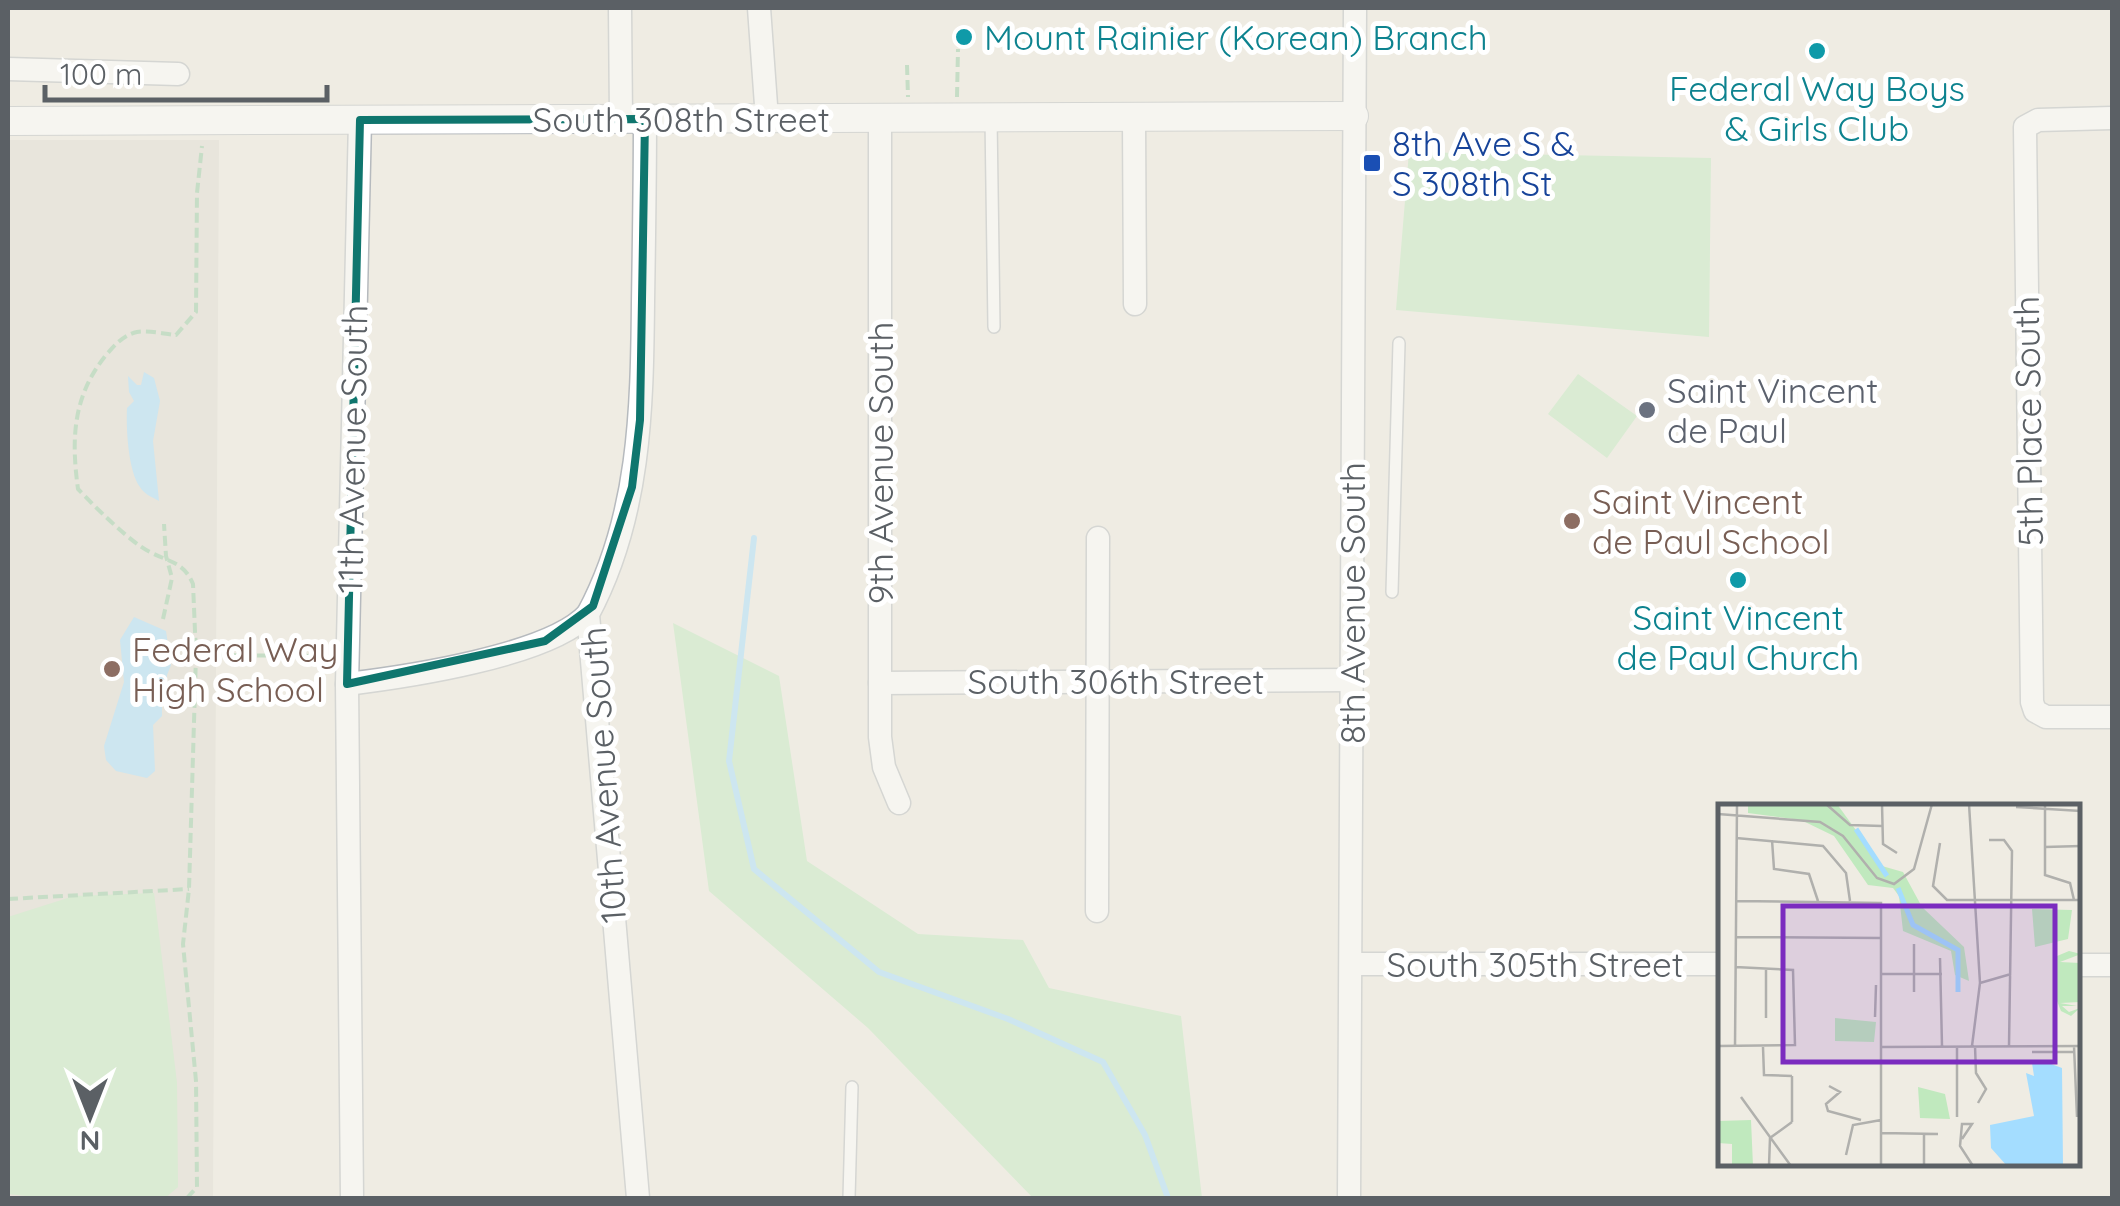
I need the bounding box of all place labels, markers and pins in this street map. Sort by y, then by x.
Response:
place label: Mount Rainier (Korean) Branch [984,15,1488,59]
marker: Mount Rainier (Korean) Branch [953,26,975,48]
marker: Federal Way Boys & Girls Club [1806,40,1828,62]
place label: Federal Way Boys & Girls Club [1669,66,1965,150]
place label: 8th Ave S & S 308th St [1392,121,1575,205]
marker: 8th Ave S & S 308th St [1361,152,1383,174]
place label: Saint Vincent de Paul [1667,368,1878,452]
marker: Saint Vincent de Paul [1636,399,1658,421]
place label: Saint Vincent de Paul School [1592,479,1830,563]
marker: Saint Vincent de Paul School [1561,510,1583,532]
marker: Saint Vincent de Paul Church [1727,569,1749,591]
place label: Saint Vincent de Paul Church [1617,595,1859,679]
place label: Federal Way High School [132,627,339,711]
marker: Federal Way High School [101,658,123,680]

